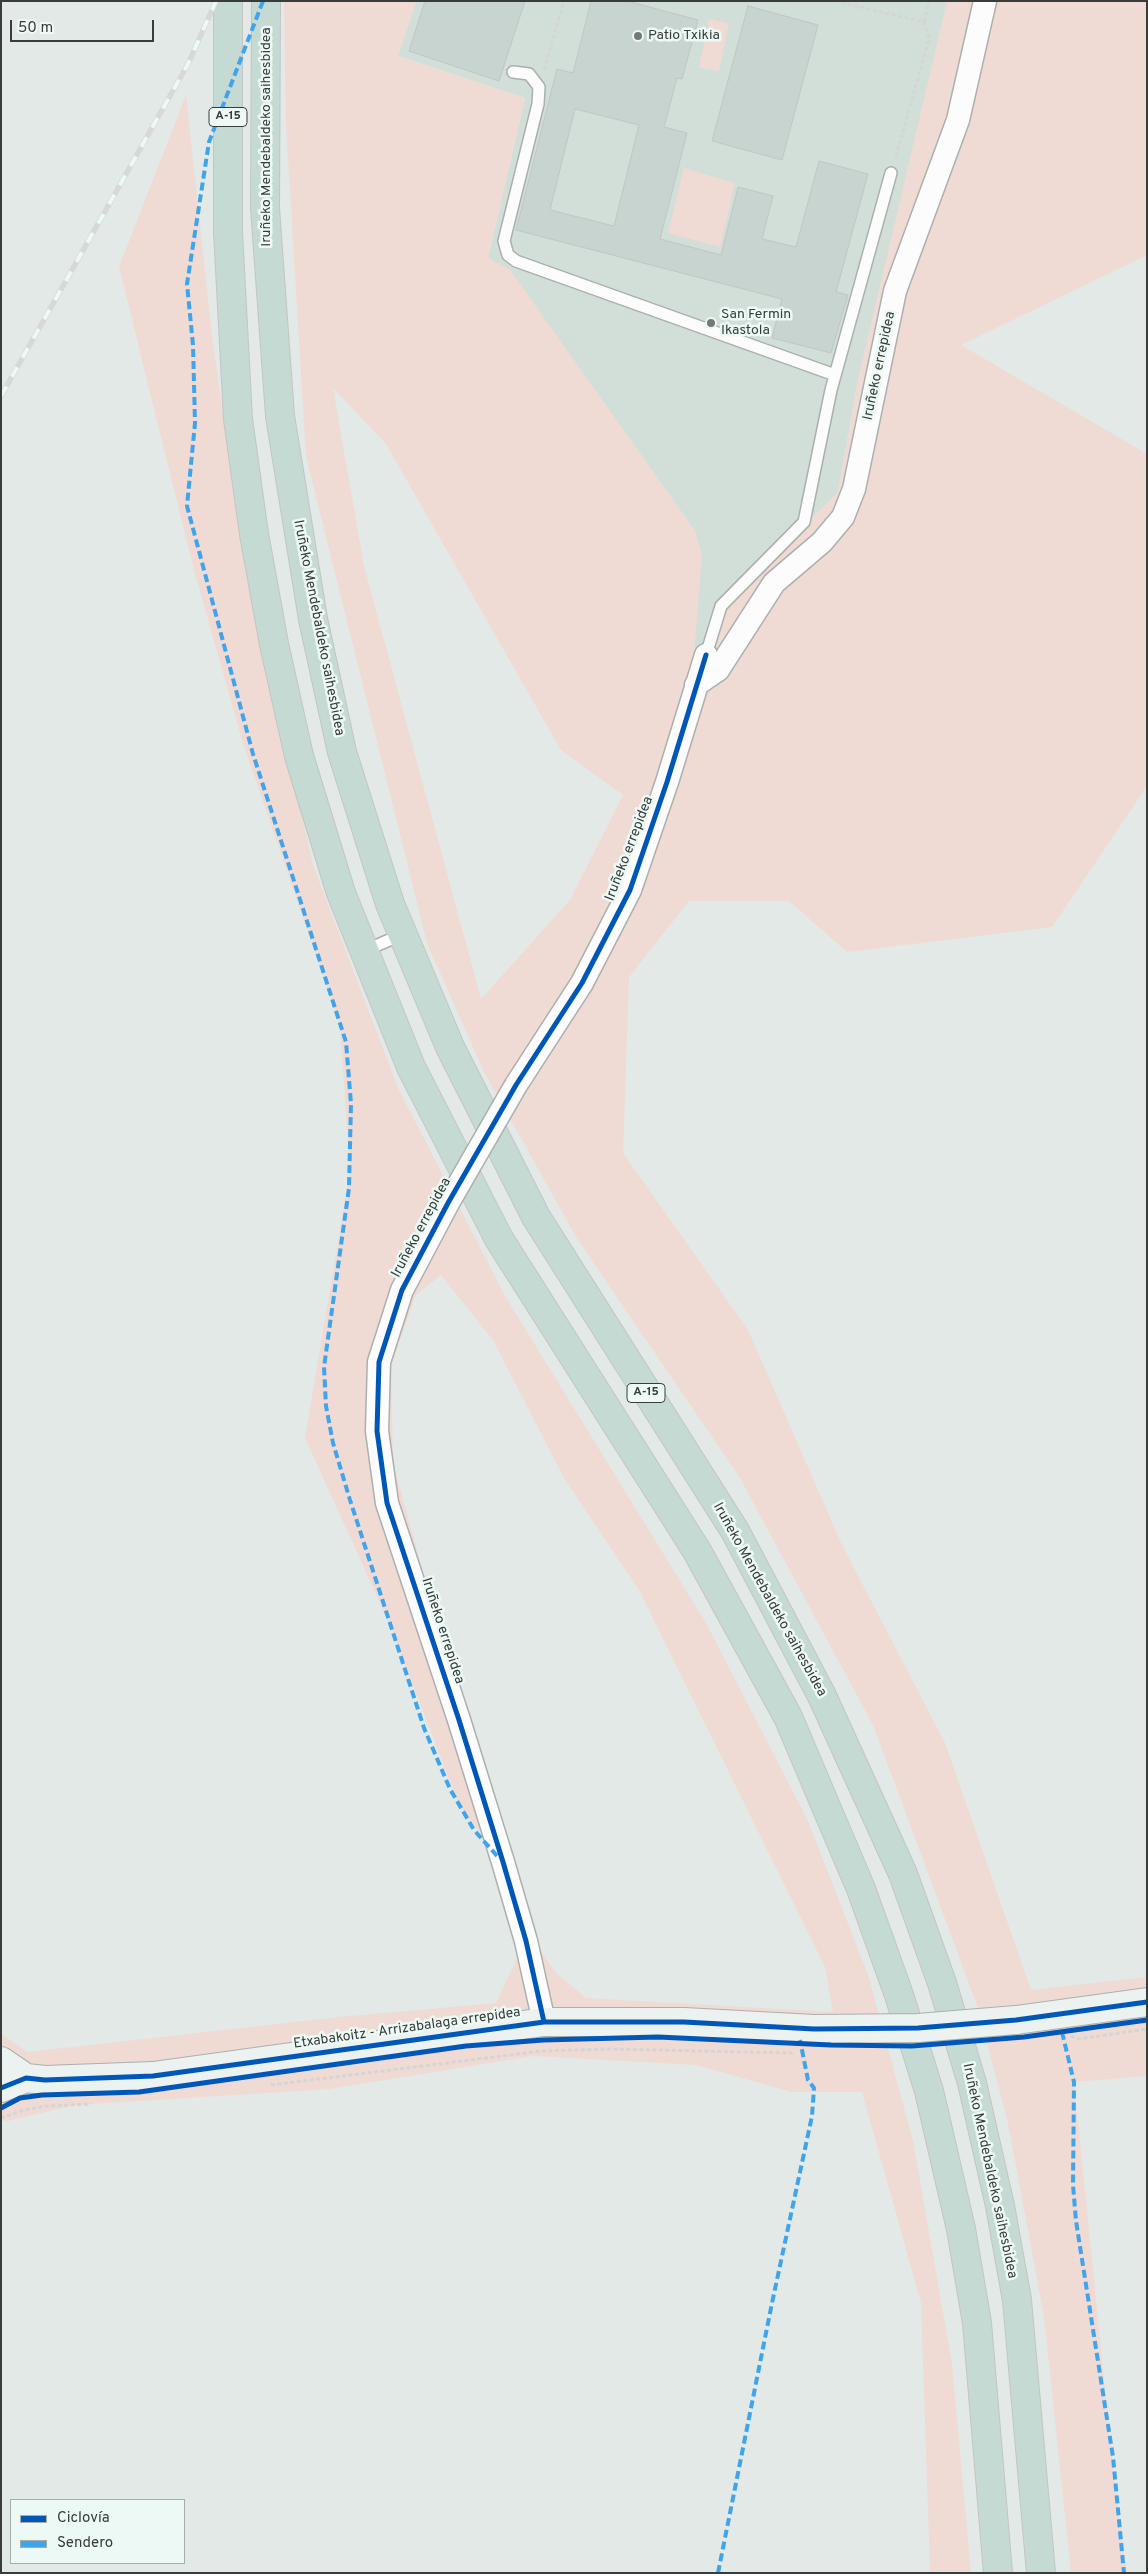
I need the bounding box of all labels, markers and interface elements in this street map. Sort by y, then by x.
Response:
scale bar [12,10,156,42]
text: 50 m [18,19,53,38]
street label: Iruñeko Mendebaldeko saihesbidea [259,27,275,247]
place label: Patio Txikia [648,28,720,44]
marker: Patio Txikia [632,30,644,42]
road number: A-15 [209,108,247,126]
place label: San Fermin Ikastola [721,307,791,340]
street label: Iruñeko errepidea [860,310,900,422]
marker: San Fermin Ikastola [705,317,717,329]
street label: Iruñeko Mendebaldeko saihesbidea [289,519,347,737]
street label: Iruñeko errepidea [602,794,658,904]
street label: Iruñeko errepidea [389,1175,455,1281]
road number: A-15 [627,1384,665,1402]
street label: Iruñeko Mendebaldeko saihesbidea [708,1500,830,1700]
street label: Iruñeko errepidea [417,1576,467,1686]
street label: Etxabakoitz - Arrizabalaga errepidea [292,2005,522,2053]
street label: Iruñeko Mendebaldeko saihesbidea [958,2062,1020,2280]
legend [10,2499,185,2564]
text: Ciclovía [57,2509,110,2528]
text: Sendero [57,2534,113,2553]

